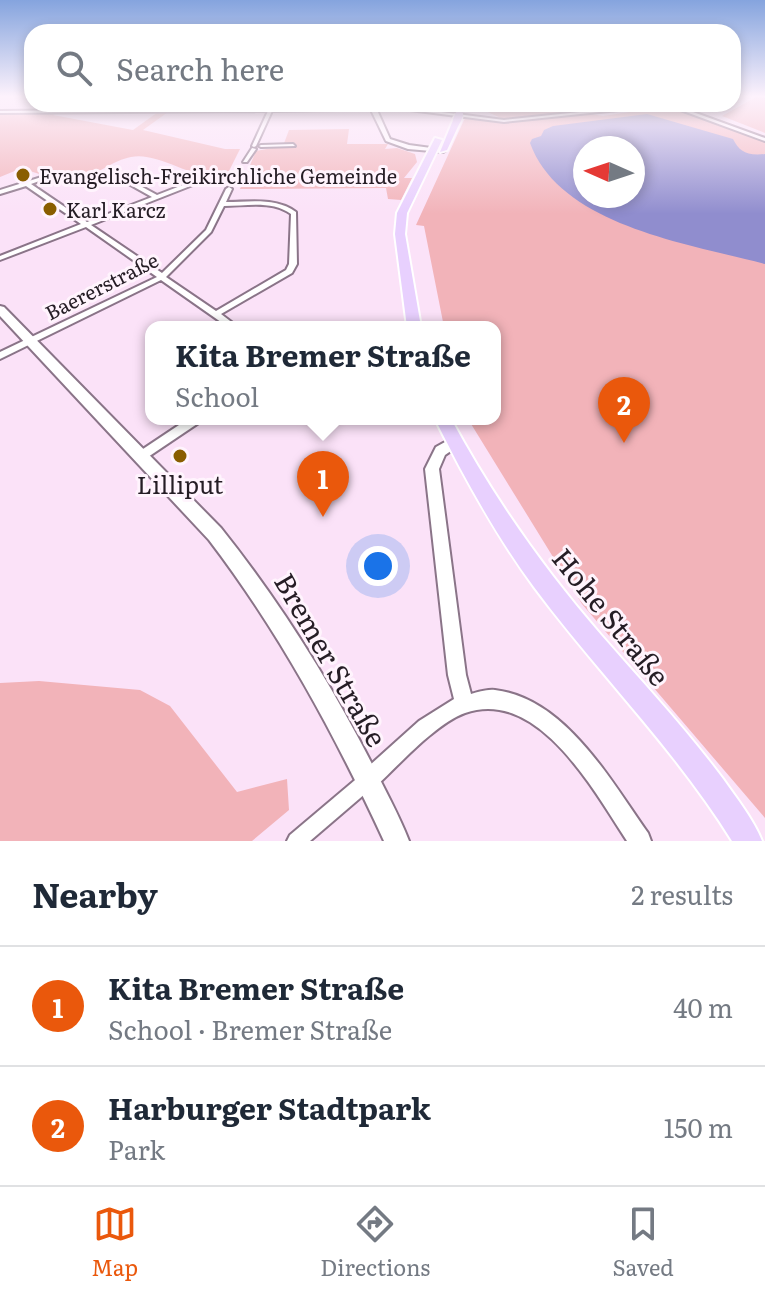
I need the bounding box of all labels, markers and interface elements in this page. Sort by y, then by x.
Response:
search box [24,24,741,112]
icon: search [52,46,96,90]
text: Search here [116,46,284,90]
north arrow [573,136,645,208]
place label: Evangelisch-Freikirchliche Gemeinde [39,160,397,190]
marker: Evangelisch-Freikirchliche Gemeinde [14,166,32,184]
place label: Karl Karcz [66,194,166,224]
marker: Karl Karcz [41,200,59,218]
street label: Baererstraße [39,244,163,326]
popup [145,321,501,425]
text: Kita Bremer Straße [175,332,471,376]
text: School [175,376,259,415]
pin: 2 [598,377,650,443]
marker: Lilliput [171,447,189,465]
pin: 1 [297,451,349,517]
place label: Lilliput [137,466,223,501]
street label: Hohe Straße [543,538,681,694]
your location [358,546,398,586]
street label: Bremer Straße [265,564,399,754]
text: Nearby [32,868,158,918]
text: 2 results [631,874,733,913]
text: Kita Bremer Straße [108,965,404,1009]
text: 1 [53,987,63,1026]
text: 40 m [673,987,733,1026]
text: School · Bremer Straße [108,1009,392,1048]
text: Harburger Stadtpark [108,1085,431,1129]
text: 2 [51,1107,65,1146]
text: 150 m [664,1107,733,1146]
text: Park [108,1129,165,1168]
tab: Map [91,1202,138,1283]
tab: Directions [320,1202,430,1283]
tab: Saved [613,1202,674,1283]

